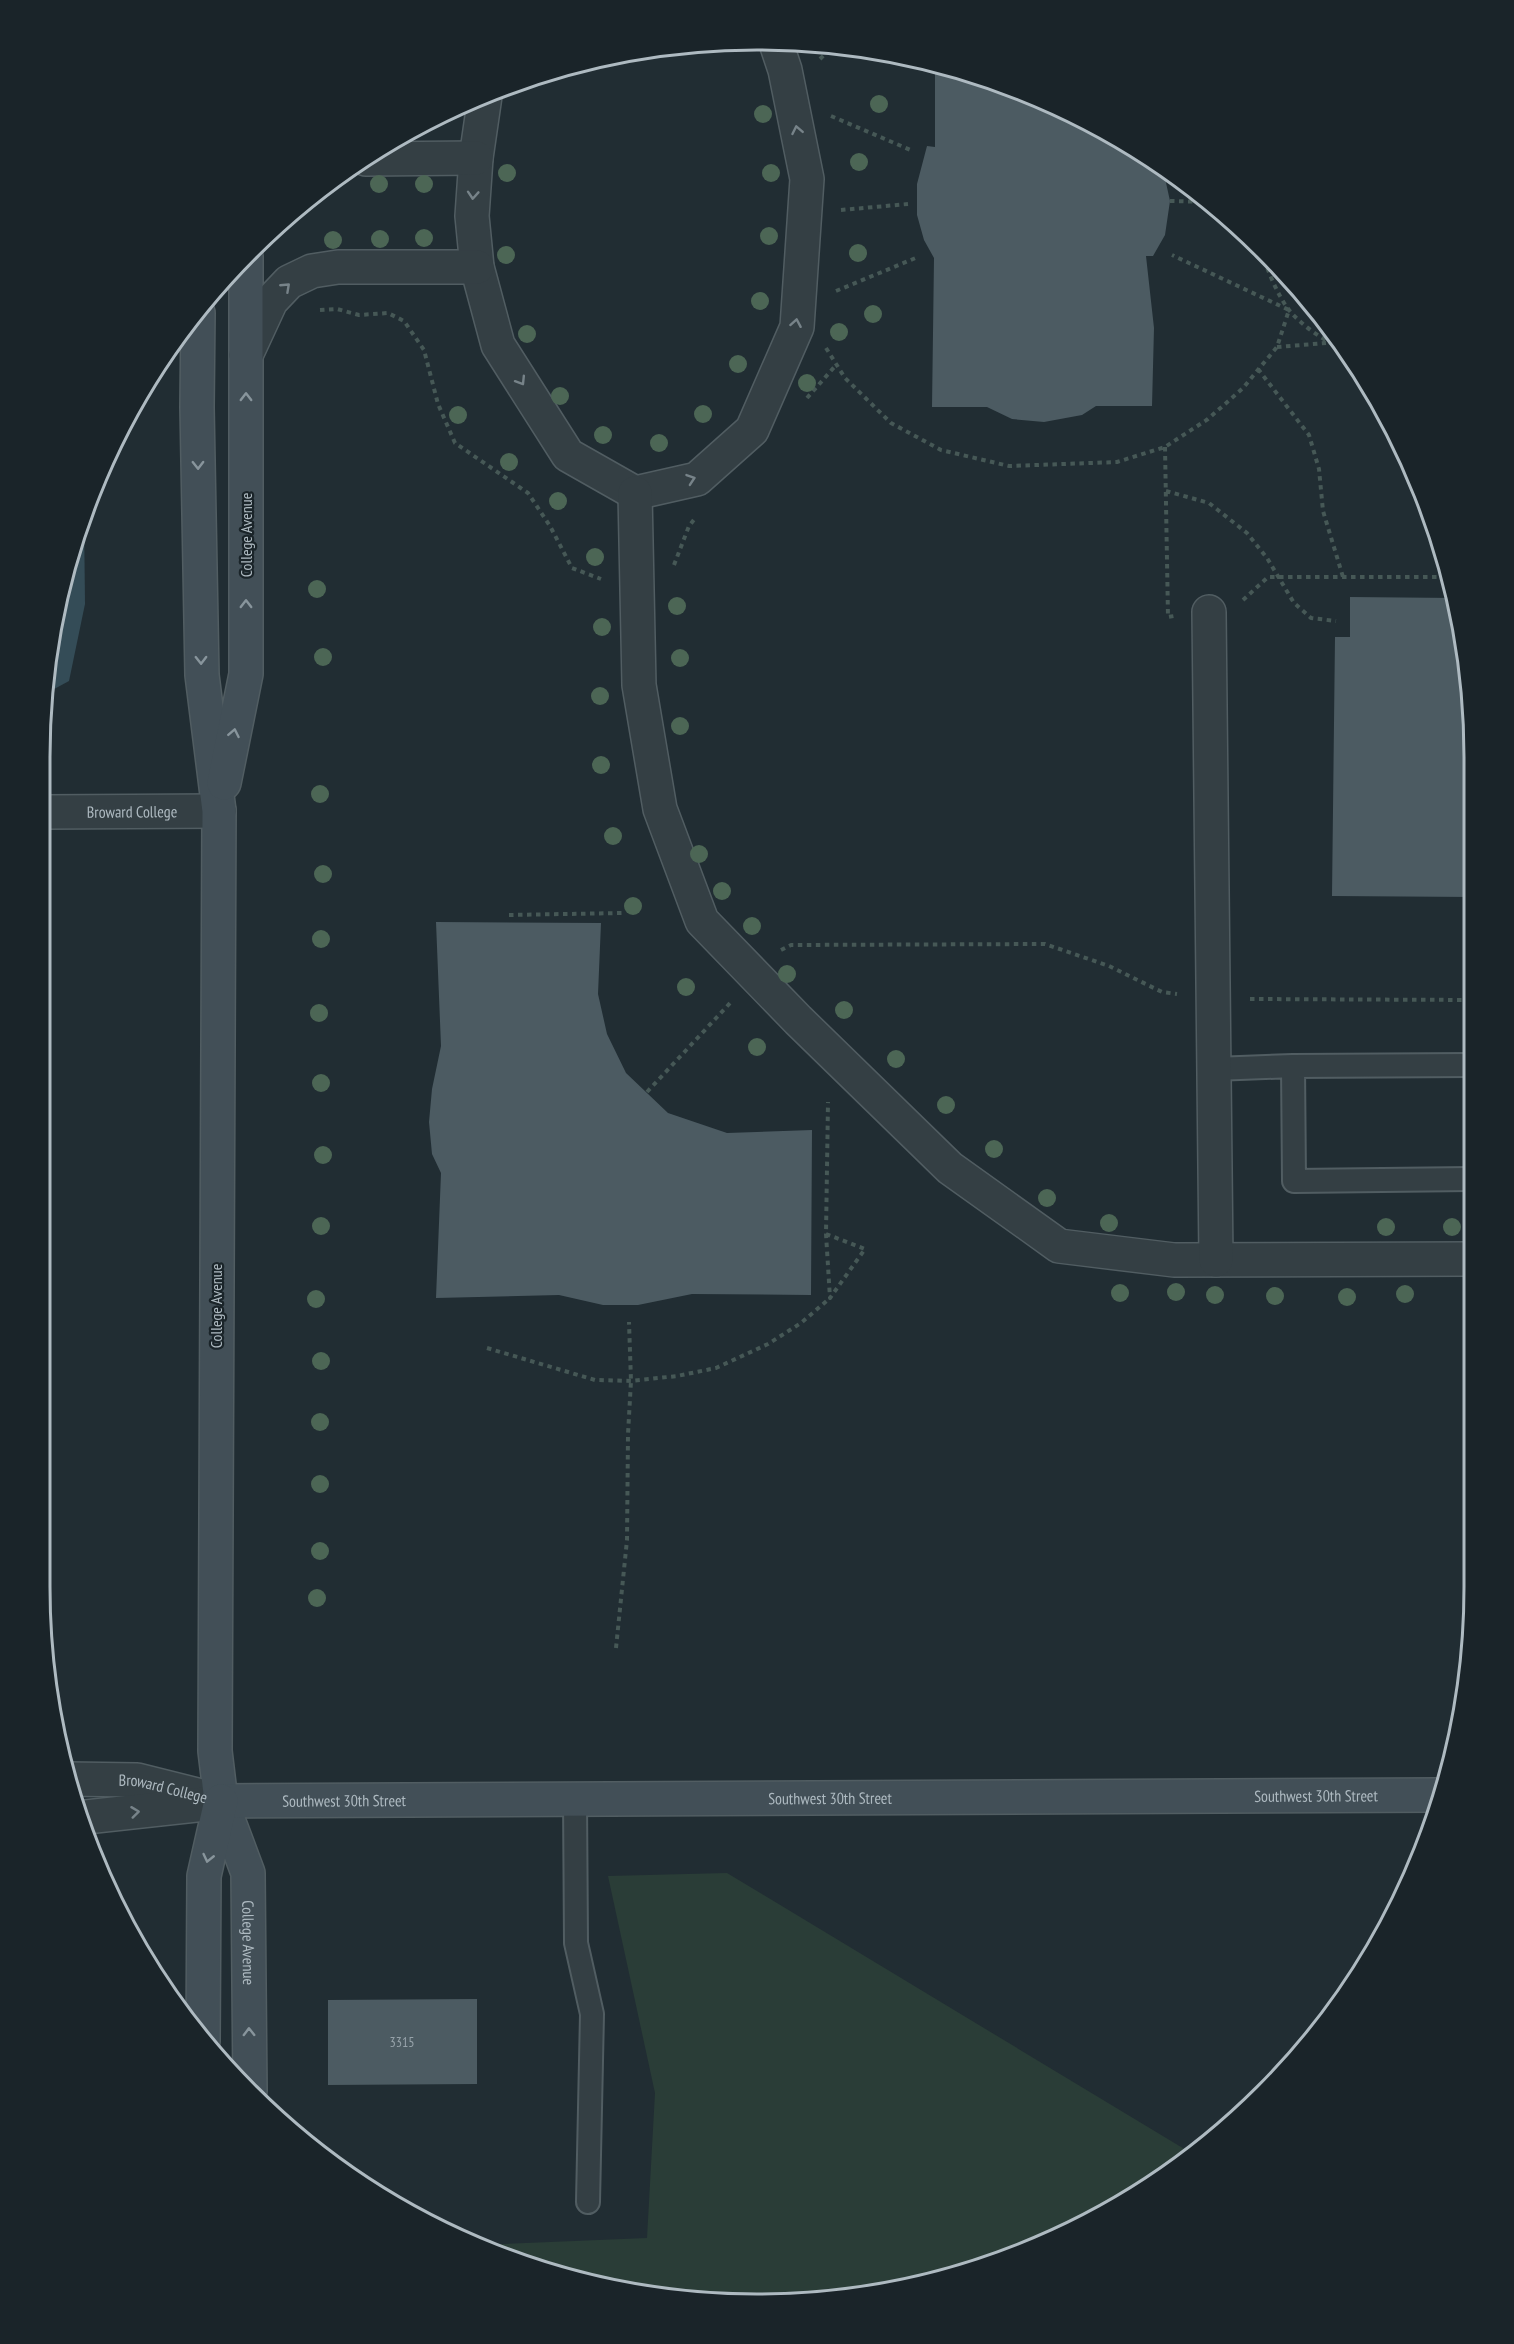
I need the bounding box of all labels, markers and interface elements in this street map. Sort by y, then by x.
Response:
one-way arrow [791,125,804,135]
one-way arrow [467,191,480,200]
one-way arrow [279,283,289,294]
one-way arrow [789,319,802,329]
one-way arrow [513,375,525,385]
one-way arrow [240,392,252,401]
one-way arrow [192,461,204,470]
one-way arrow [686,474,696,487]
street label: College Avenue [236,493,256,577]
one-way arrow [240,600,252,609]
one-way arrow [195,656,208,665]
one-way arrow [227,729,240,739]
street label: Broward College [87,801,177,822]
street label: College Avenue [206,1264,226,1348]
street label: Broward College [119,1770,210,1807]
street label: Southwest 30th Street [1254,1785,1379,1806]
street label: Southwest 30th Street [768,1788,893,1808]
street label: Southwest 30th Street [282,1790,407,1811]
one-way arrow [131,1807,140,1819]
one-way arrow [202,1853,215,1863]
street label: College Avenue [238,1900,259,1985]
one-way arrow [243,2028,255,2037]
house number: 3315 [389,2033,415,2051]

